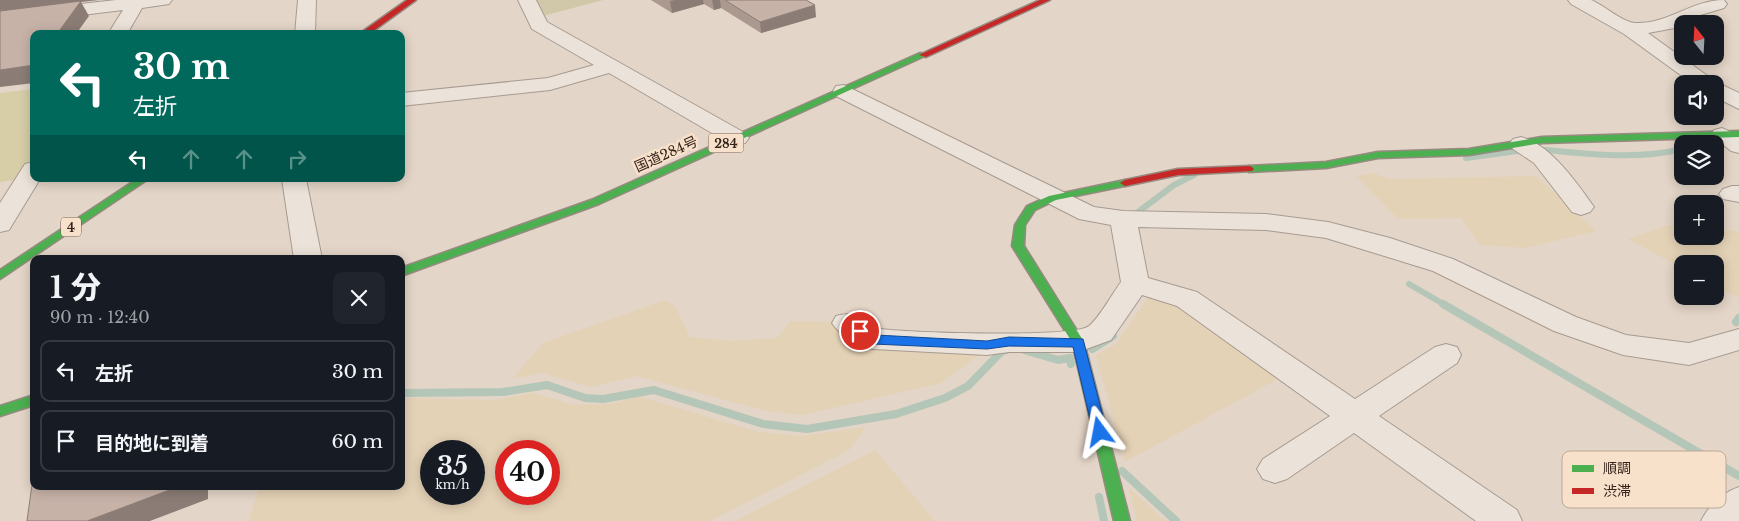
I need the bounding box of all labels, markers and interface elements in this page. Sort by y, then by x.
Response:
north arrow [1674,15,1724,65]
map controls [1674,15,1724,305]
text: 30 m [133,45,230,88]
icon: left [50,50,115,115]
button: sound [1674,75,1724,125]
text: 左折 [133,93,177,120]
street label: 国道284号 [632,132,700,176]
road number: 284 [708,134,744,152]
button: layers [1674,135,1724,185]
icon: left [124,145,152,173]
icon: ahead [177,145,205,173]
icon: ahead [230,145,258,173]
icon: right [283,145,311,173]
button: + [1674,195,1724,245]
road number: 4 [61,218,81,236]
button: − [1674,255,1724,305]
text: 1 分 [50,269,101,306]
button: close [333,272,385,324]
text: 90 m · 12:40 [50,307,150,327]
pin [839,310,881,352]
icon: arrive [846,317,874,345]
icon: left [52,357,80,385]
text: 30 m [332,360,383,383]
text: 左折 [95,362,133,385]
position arrow [1073,405,1125,457]
icon: arrive [52,427,80,455]
text: 60 m [331,430,383,453]
text: 目的地に到着 [95,432,209,455]
speed limit sign: 40 [495,440,560,505]
text: 35 [437,451,468,482]
legend [1562,451,1726,508]
text: 順調 [1603,459,1631,477]
text: km/h [435,477,470,492]
text: 渋滞 [1603,482,1631,500]

